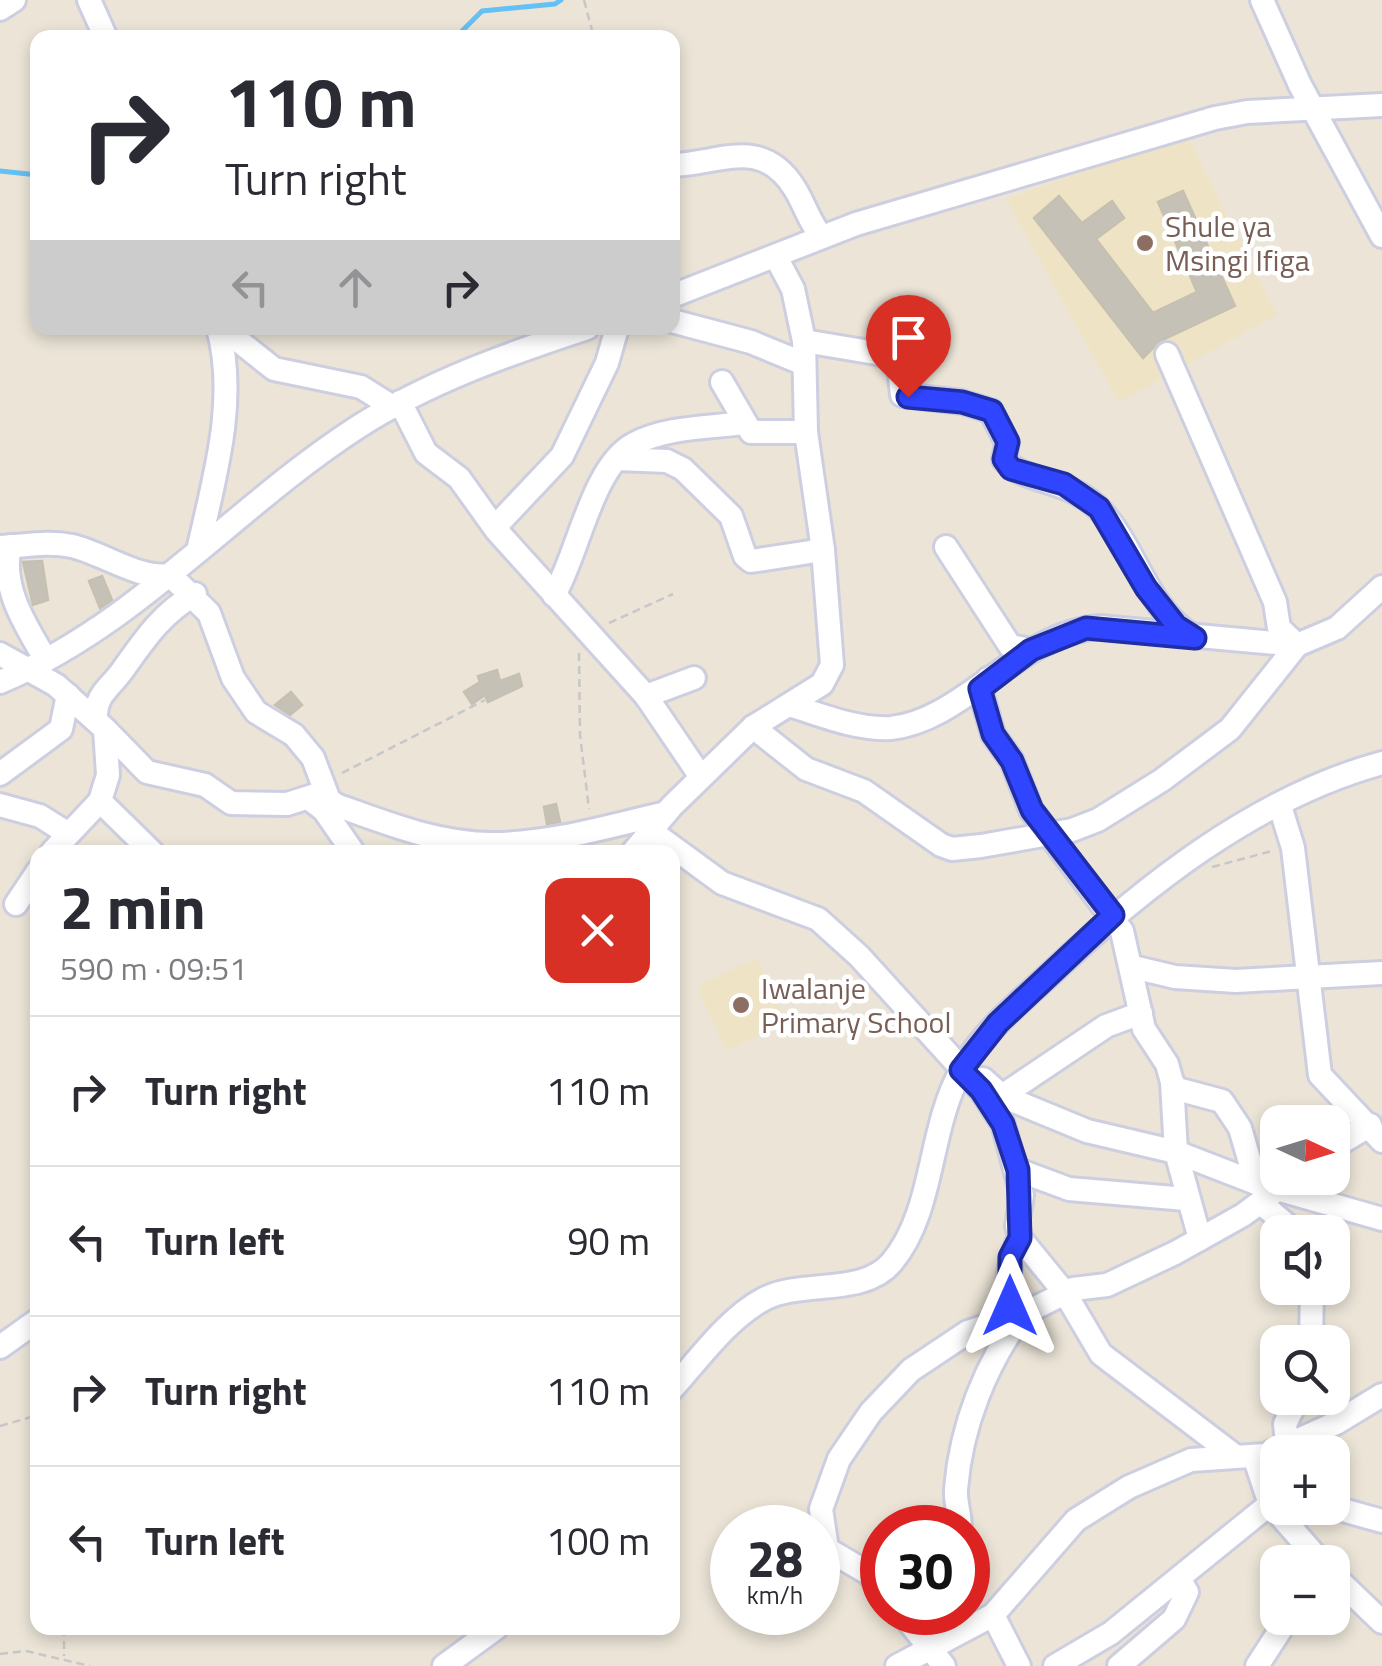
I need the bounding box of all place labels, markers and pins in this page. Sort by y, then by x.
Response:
place label: Shule ya Msingi Ifiga [1165,203,1310,283]
marker: Shule ya Msingi Ifiga [1134,232,1156,254]
pin [866,295,951,398]
place label: Iwalanje Primary School [761,965,951,1045]
marker: Iwalanje Primary School [730,994,752,1016]

